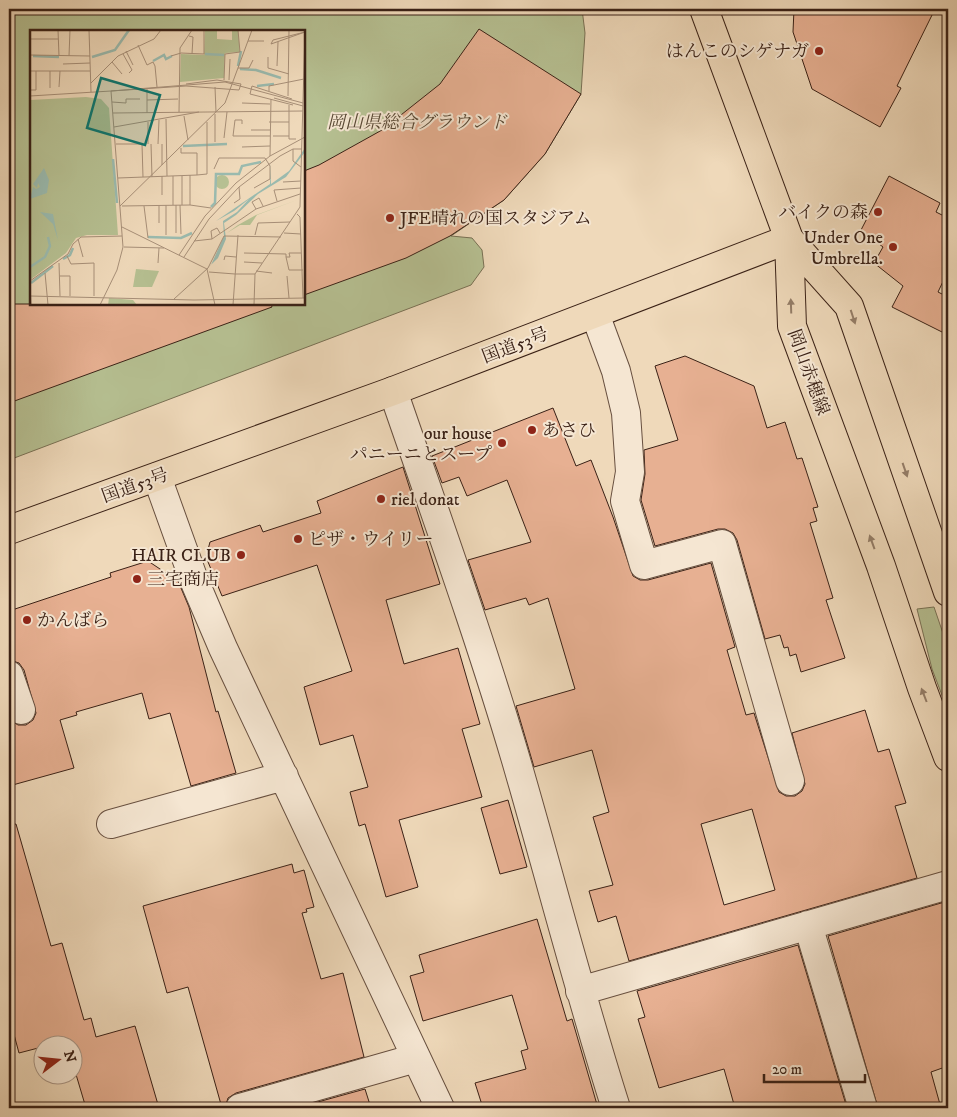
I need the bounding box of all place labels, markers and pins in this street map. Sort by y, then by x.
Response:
place label: はんこのシゲナガ [666,41,809,63]
marker: はんこのシゲナガ [813,45,825,57]
place label: バイクの森 [778,202,868,224]
marker: バイクの森 [872,206,884,218]
place label: JFE晴れの国スタジアム [398,208,592,230]
marker: JFE晴れの国スタジアム [384,212,396,224]
place label: Under One Umbrella. [804,227,883,270]
marker: Under One Umbrella. [887,241,899,253]
place label: あさひ [542,420,596,442]
place label: our house パニーニとスープ [350,423,492,466]
marker: あさひ [526,424,538,436]
marker: our house パニーニとスープ [496,437,508,449]
place label: riel donat [391,489,460,511]
marker: riel donat [375,493,387,505]
place label: ピザ・ウイリー [308,529,433,551]
marker: ピザ・ウイリー [292,533,304,545]
place label: HAIR CLUB [131,545,231,567]
marker: HAIR CLUB [235,549,247,561]
place label: 三宅商店 [147,569,219,591]
marker: 三宅商店 [131,573,143,585]
place label: かんばら [37,610,109,632]
marker: かんばら [21,614,33,626]

